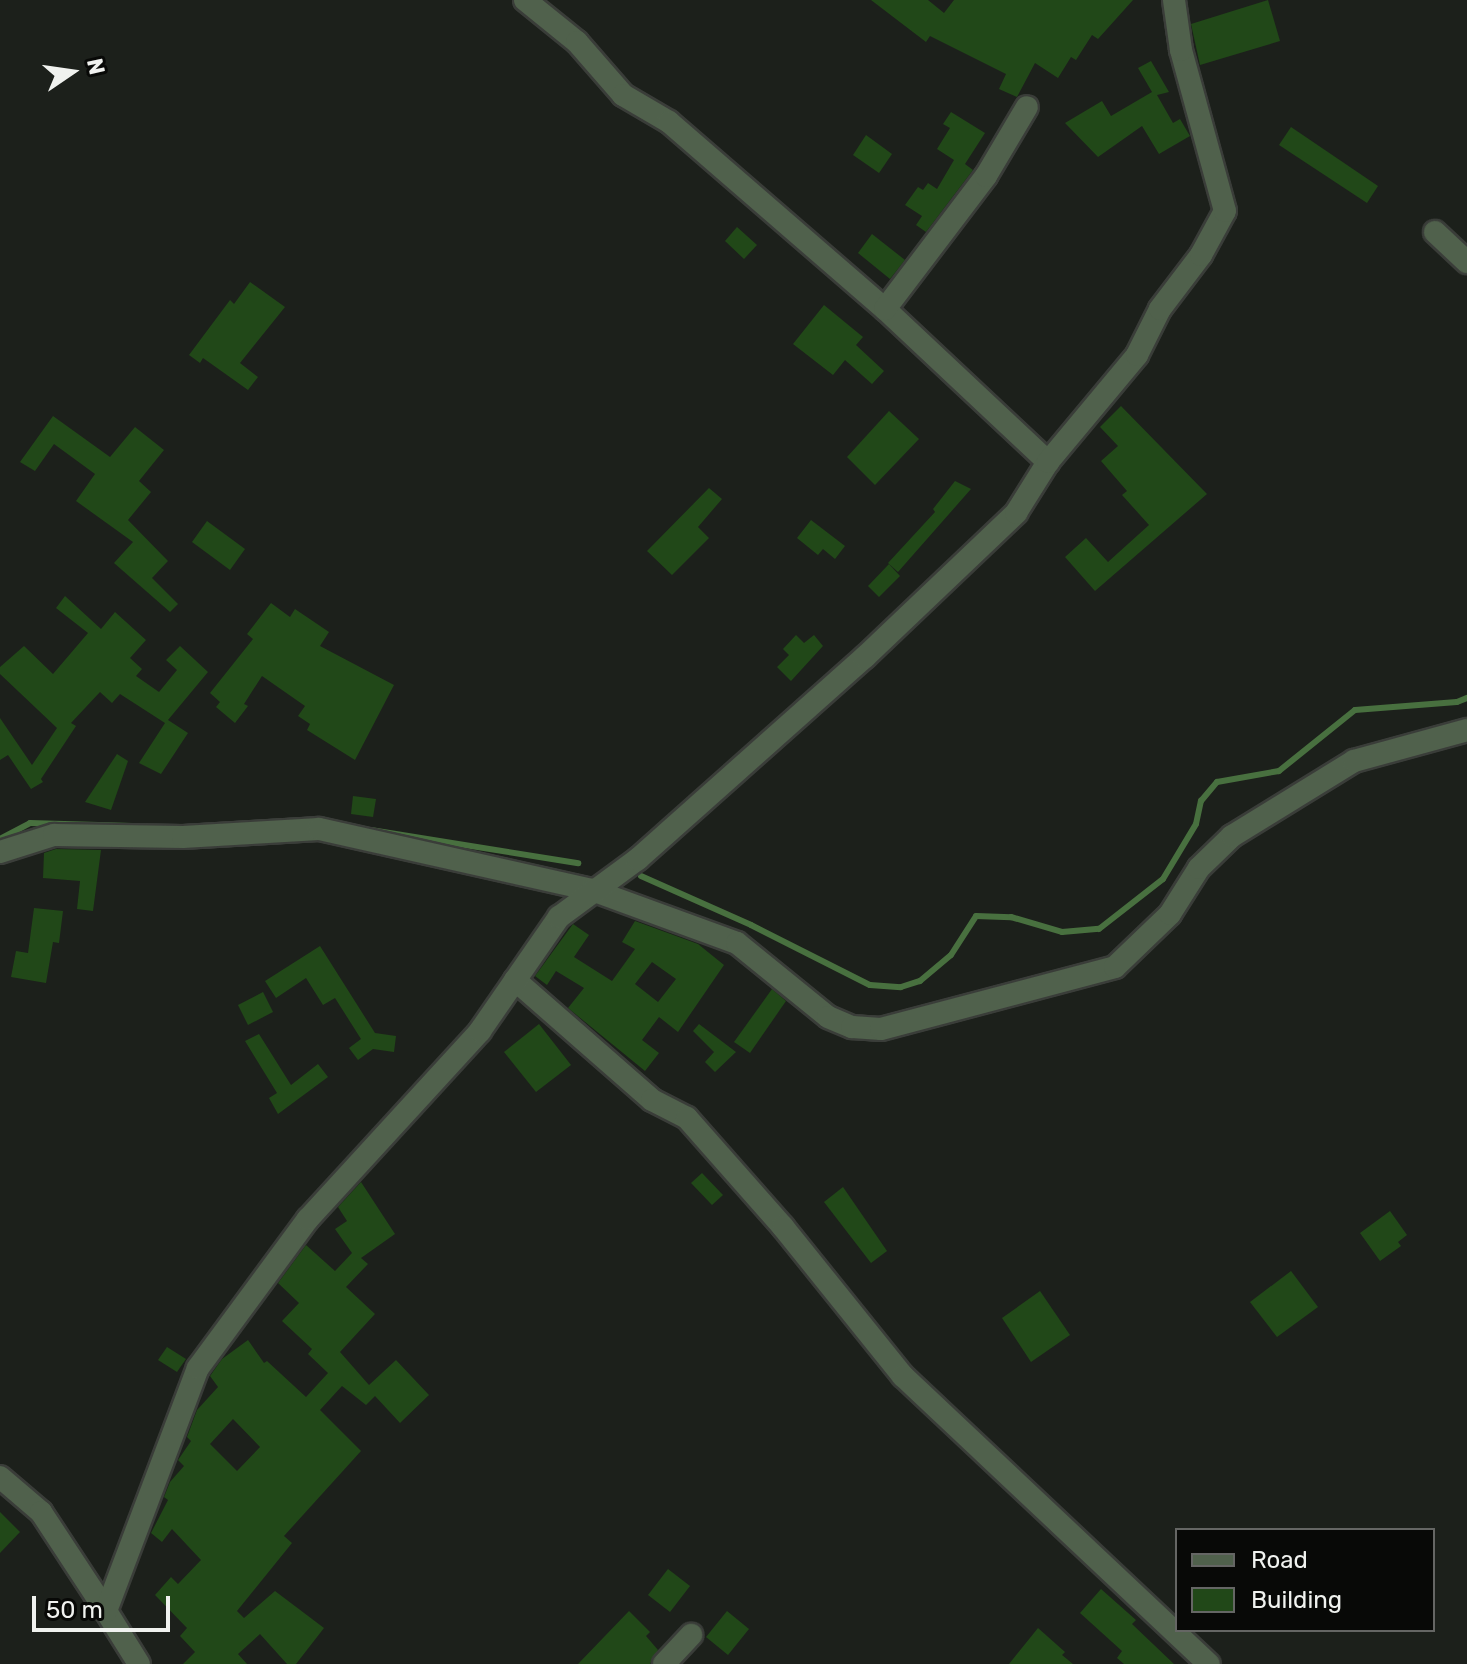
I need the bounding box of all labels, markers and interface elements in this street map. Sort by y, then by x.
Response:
north arrow [32,32,112,112]
text: N [81,56,111,77]
legend [1175,1528,1435,1632]
text: Road [1251,1546,1308,1574]
scale bar [36,1580,174,1630]
text: Building [1251,1586,1342,1614]
text: 50 m [46,1596,103,1624]

